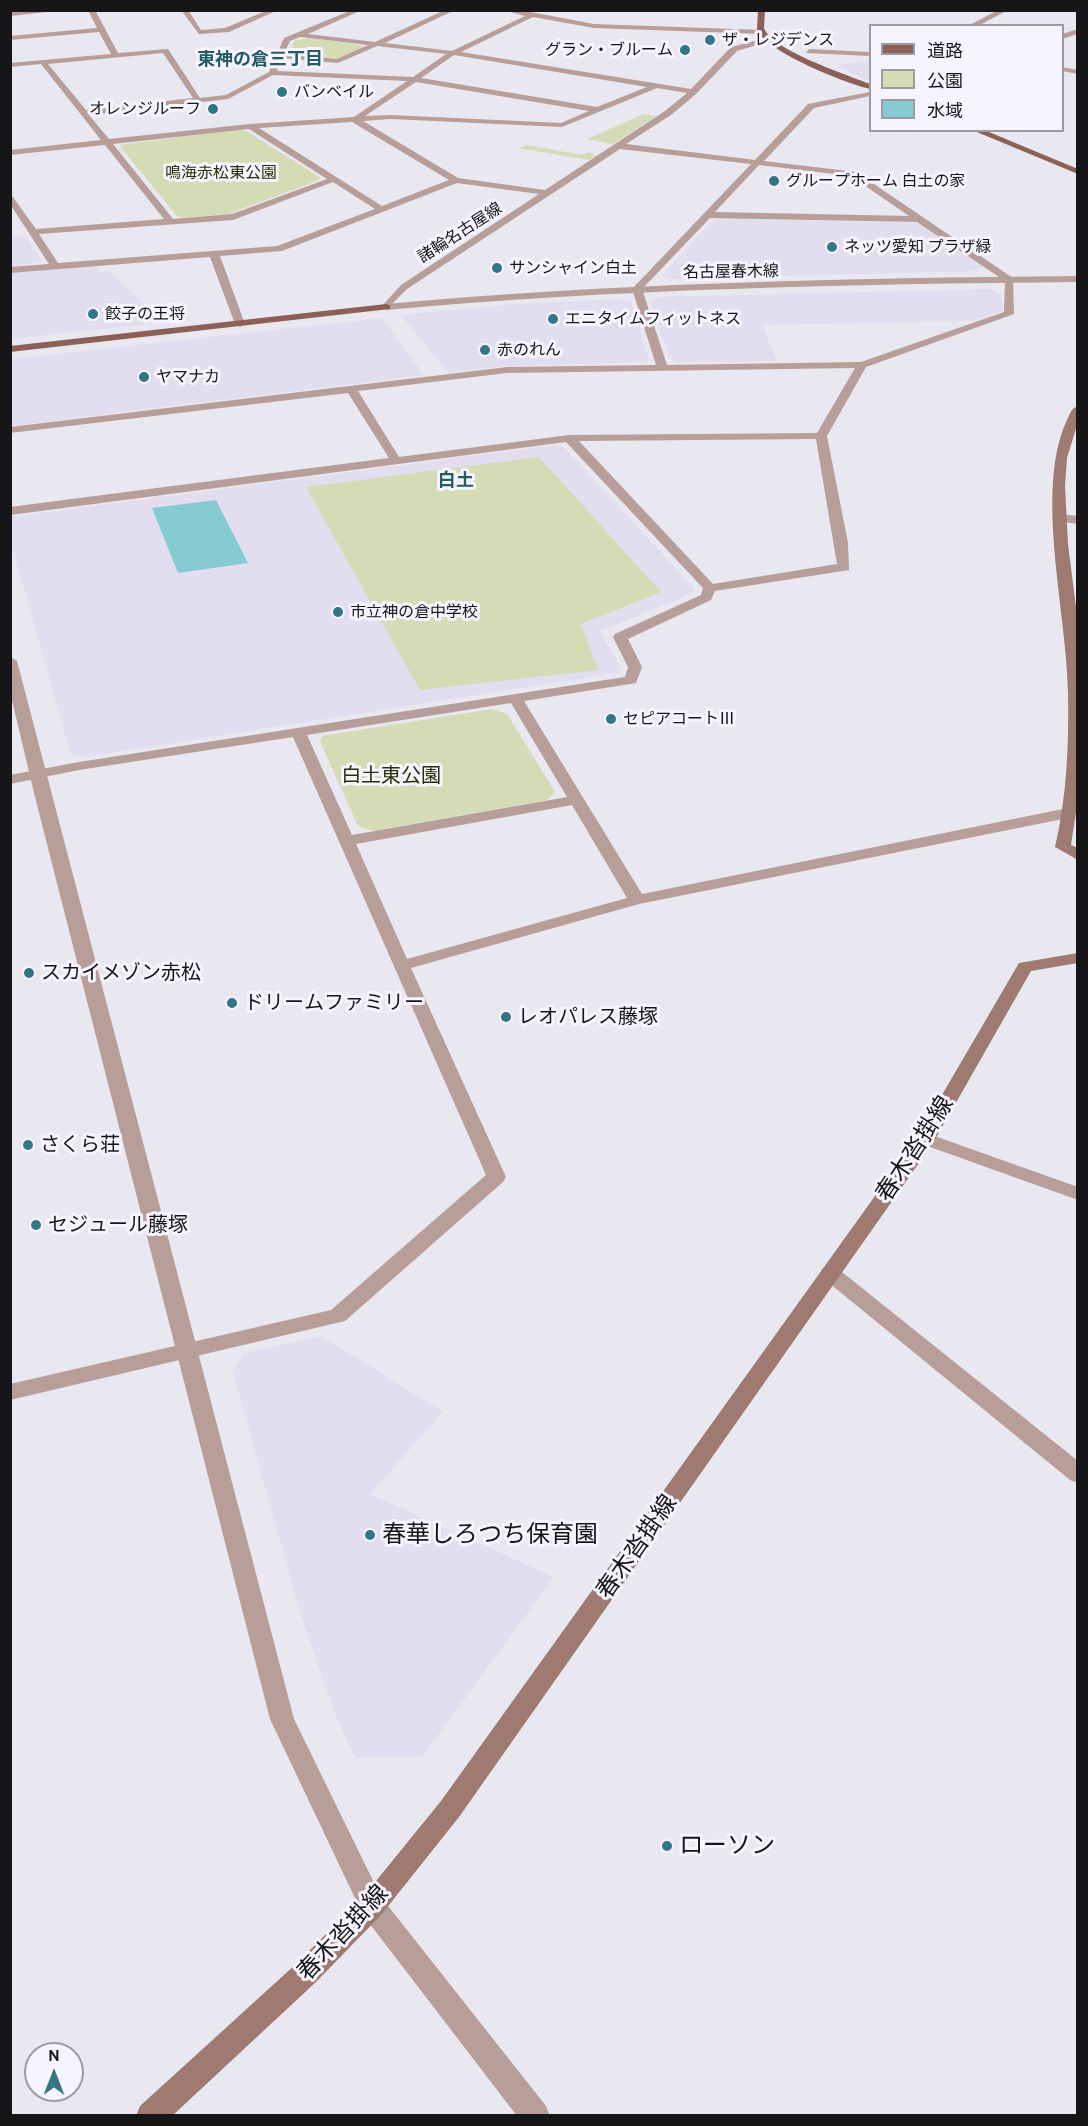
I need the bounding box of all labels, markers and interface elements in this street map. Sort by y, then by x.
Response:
legend [869,24,1064,132]
place label: ザ・レジデンス [722,30,834,50]
marker: ザ・レジデンス [703,33,717,47]
place label: グラン・ブルーム [545,40,673,60]
text: 道路 [927,40,963,62]
marker: グラン・ブルーム [678,43,692,57]
district label: 東神の倉三丁目 [197,49,323,71]
text: 公園 [927,70,963,92]
place label: バンベイル [294,82,374,102]
marker: バンベイル [275,85,289,99]
place label: オレンジルーフ [89,99,201,119]
text: 水域 [927,100,963,122]
marker: オレンジルーフ [206,102,220,116]
park label: 鳴海赤松東公園 [165,163,277,183]
place label: グループホーム 白土の家 [786,171,966,191]
marker: グループホーム 白土の家 [767,174,781,188]
street label: 諸輪名古屋線 [415,199,505,267]
place label: ネッツ愛知 プラザ緑 [844,237,992,257]
marker: ネッツ愛知 プラザ緑 [825,240,839,254]
place label: サンシャイン白土 [509,258,637,278]
marker: サンシャイン白土 [490,261,504,275]
street label: 名古屋春木線 [683,262,779,282]
place label: 餃子の王将 [105,304,185,324]
marker: 餃子の王将 [86,307,100,321]
place label: エニタイムフィットネス [565,309,741,329]
marker: エニタイムフィットネス [546,312,560,326]
place label: 赤のれん [497,340,561,360]
marker: 赤のれん [478,343,492,357]
place label: ヤマナカ [156,367,220,387]
marker: ヤマナカ [137,370,151,384]
district label: 白土 [438,470,474,492]
place label: 市立神の倉中学校 [350,602,478,622]
marker: 市立神の倉中学校 [331,605,345,619]
place label: セピアコートⅢ [623,709,735,729]
marker: セピアコートⅢ [604,712,618,726]
park label: 白土東公園 [341,764,441,788]
place label: スカイメゾン赤松 [41,961,201,985]
marker: スカイメゾン赤松 [22,966,36,980]
place label: ドリームファミリー [244,991,424,1015]
marker: ドリームファミリー [225,996,239,1010]
place label: レオパレス藤塚 [518,1005,658,1029]
marker: レオパレス藤塚 [499,1010,513,1024]
street label: 春木沓掛線 [870,1091,960,1207]
place label: さくら荘 [40,1133,120,1157]
marker: さくら荘 [21,1138,35,1152]
place label: セジュール藤塚 [48,1213,188,1237]
marker: セジュール藤塚 [29,1218,43,1232]
street label: 春木沓掛線 [591,1490,683,1604]
place label: 春華しろつち保育園 [382,1521,598,1549]
marker: 春華しろつち保育園 [363,1528,377,1542]
place label: ローソン [679,1832,775,1860]
marker: ローソン [660,1839,674,1853]
street label: 春木沓掛線 [292,1879,394,1987]
north arrow [24,2042,84,2102]
text: N [48,2046,60,2065]

